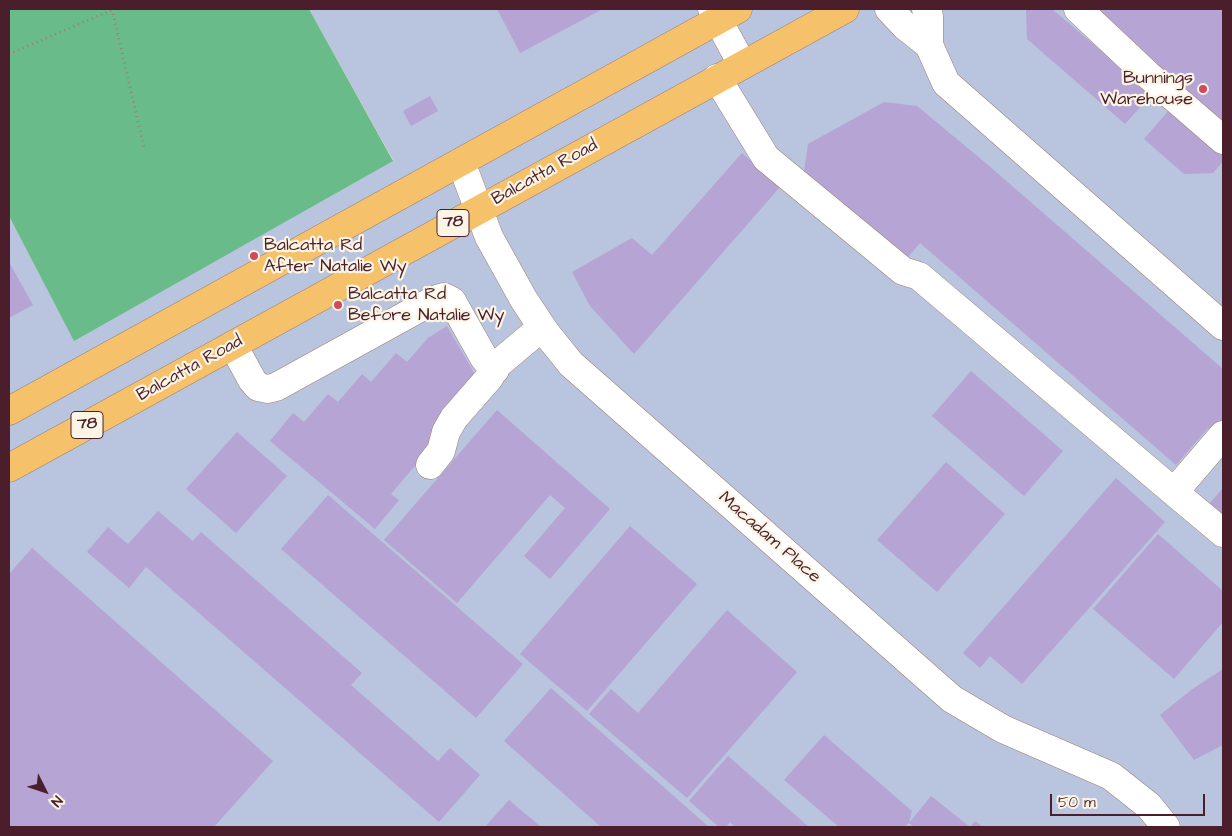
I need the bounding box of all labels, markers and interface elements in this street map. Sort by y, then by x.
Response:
place label: Bunnings Warehouse [1100,68,1193,110]
marker: Bunnings Warehouse [1197,83,1209,95]
street label: Balcatta Road [488,135,602,211]
road number: 78 [437,210,469,237]
place label: Balcatta Rd After Natalie Wy [264,235,407,278]
marker: Balcatta Rd After Natalie Wy [248,250,260,262]
place label: Balcatta Rd Before Natalie Wy [348,284,504,326]
marker: Balcatta Rd Before Natalie Wy [332,299,344,311]
street label: Balcatta Road [133,331,247,407]
road number: 78 [71,412,103,438]
street label: Macadam Place [713,488,825,588]
north arrow [20,766,70,816]
scale bar [1052,784,1207,816]
text: N [46,791,67,811]
text: 50 m [1058,792,1096,813]

